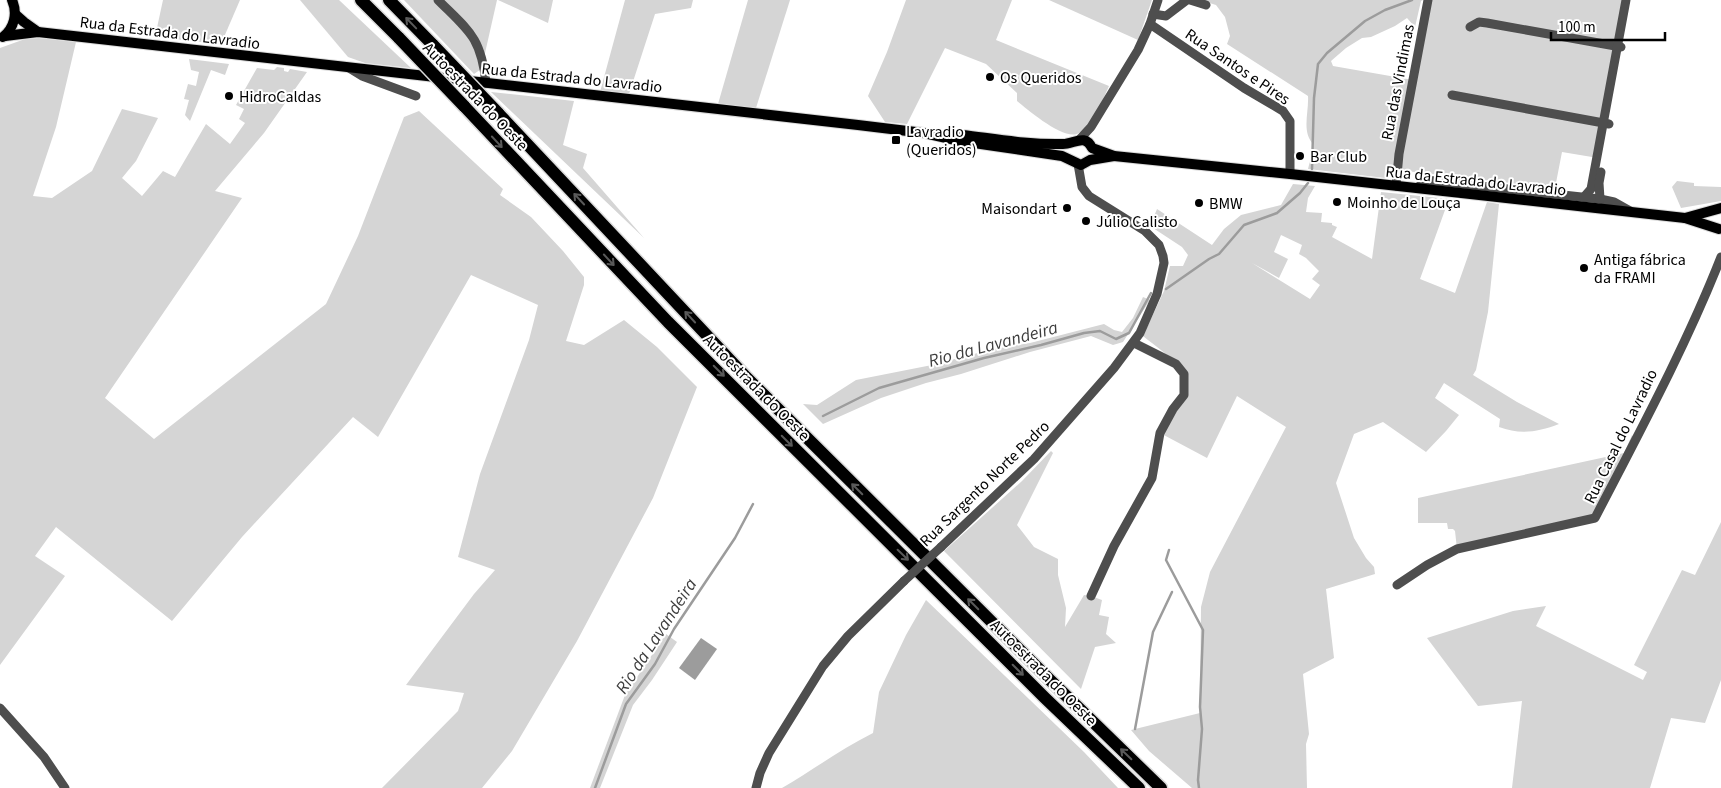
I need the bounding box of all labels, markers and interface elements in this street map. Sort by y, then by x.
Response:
scale bar [1551,10,1665,42]
street label: Rua da Estrada do Lavradio [78,11,261,55]
one-way arrow [405,16,417,29]
text: 100 m [1558,17,1596,38]
street label: Rua das Vindimas [1376,22,1420,142]
street label: Rua Santos e Pires [1181,24,1295,110]
street label: Autoestrada do Oeste [418,38,533,156]
street label: Rua da Estrada do Lavradio [480,58,663,98]
place label: Os Queridos [1000,67,1082,89]
marker: Os Queridos [984,71,996,83]
place label: HidroCaldas [239,86,322,108]
marker: HidroCaldas [223,90,235,102]
place label: Lavradio (Queridos) [906,121,977,161]
marker: Lavradio (Queridos) [890,134,902,146]
one-way arrow [492,135,503,148]
place label: Bar Club [1310,146,1367,168]
marker: Bar Club [1294,150,1306,162]
street label: Rua da Estrada do Lavradio [1384,161,1567,201]
place label: Moinho de Louça [1347,192,1461,214]
one-way arrow [573,193,585,206]
place label: BMW [1209,193,1243,215]
marker: Moinho de Louça [1331,196,1343,208]
marker: BMW [1193,197,1205,209]
place label: Maisondart [981,198,1058,220]
marker: Maisondart [1061,202,1073,214]
place label: Júlio Calisto [1096,211,1178,233]
marker: Júlio Calisto [1080,215,1092,227]
place label: Antiga fábrica da FRAMI [1594,249,1686,289]
one-way arrow [603,253,615,266]
marker: Antiga fábrica da FRAMI [1578,262,1590,274]
one-way arrow [684,311,696,324]
water label: Rio da Lavandeira [926,315,1061,374]
street label: Autoestrada do Oeste [698,329,815,446]
one-way arrow [713,365,725,377]
street label: Rua Casal do Lavradio [1579,365,1663,507]
street label: Rua Sargento Norte Pedro [915,416,1055,552]
one-way arrow [781,434,793,446]
one-way arrow [851,483,864,495]
one-way arrow [897,549,909,561]
water label: Rio da Lavandeira [610,573,703,699]
one-way arrow [967,598,979,610]
street label: Autoestrada do Oeste [985,614,1102,731]
one-way arrow [1012,664,1024,676]
one-way arrow [1120,748,1132,760]

